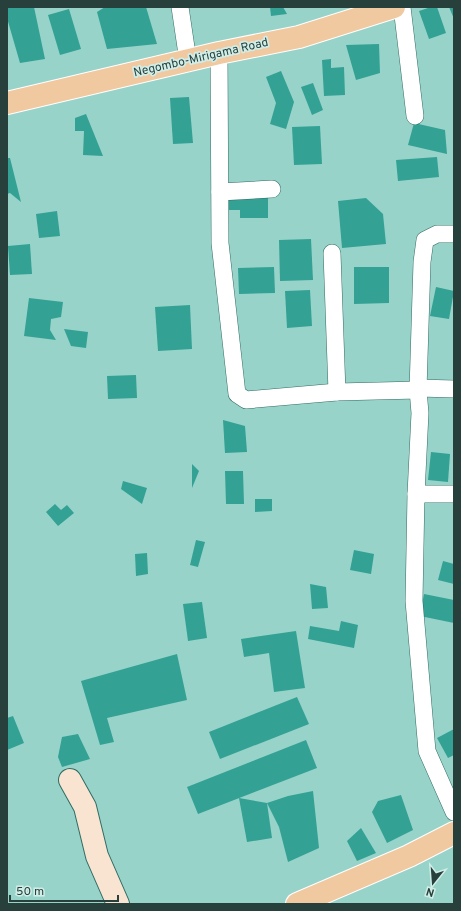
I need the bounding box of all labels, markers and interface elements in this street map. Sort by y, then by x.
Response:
street label: Negombo-Mirigama Road [132,35,270,81]
north arrow [413,863,453,903]
scale bar [10,877,118,903]
text: 50 m [16,884,44,900]
text: N [425,884,436,899]

